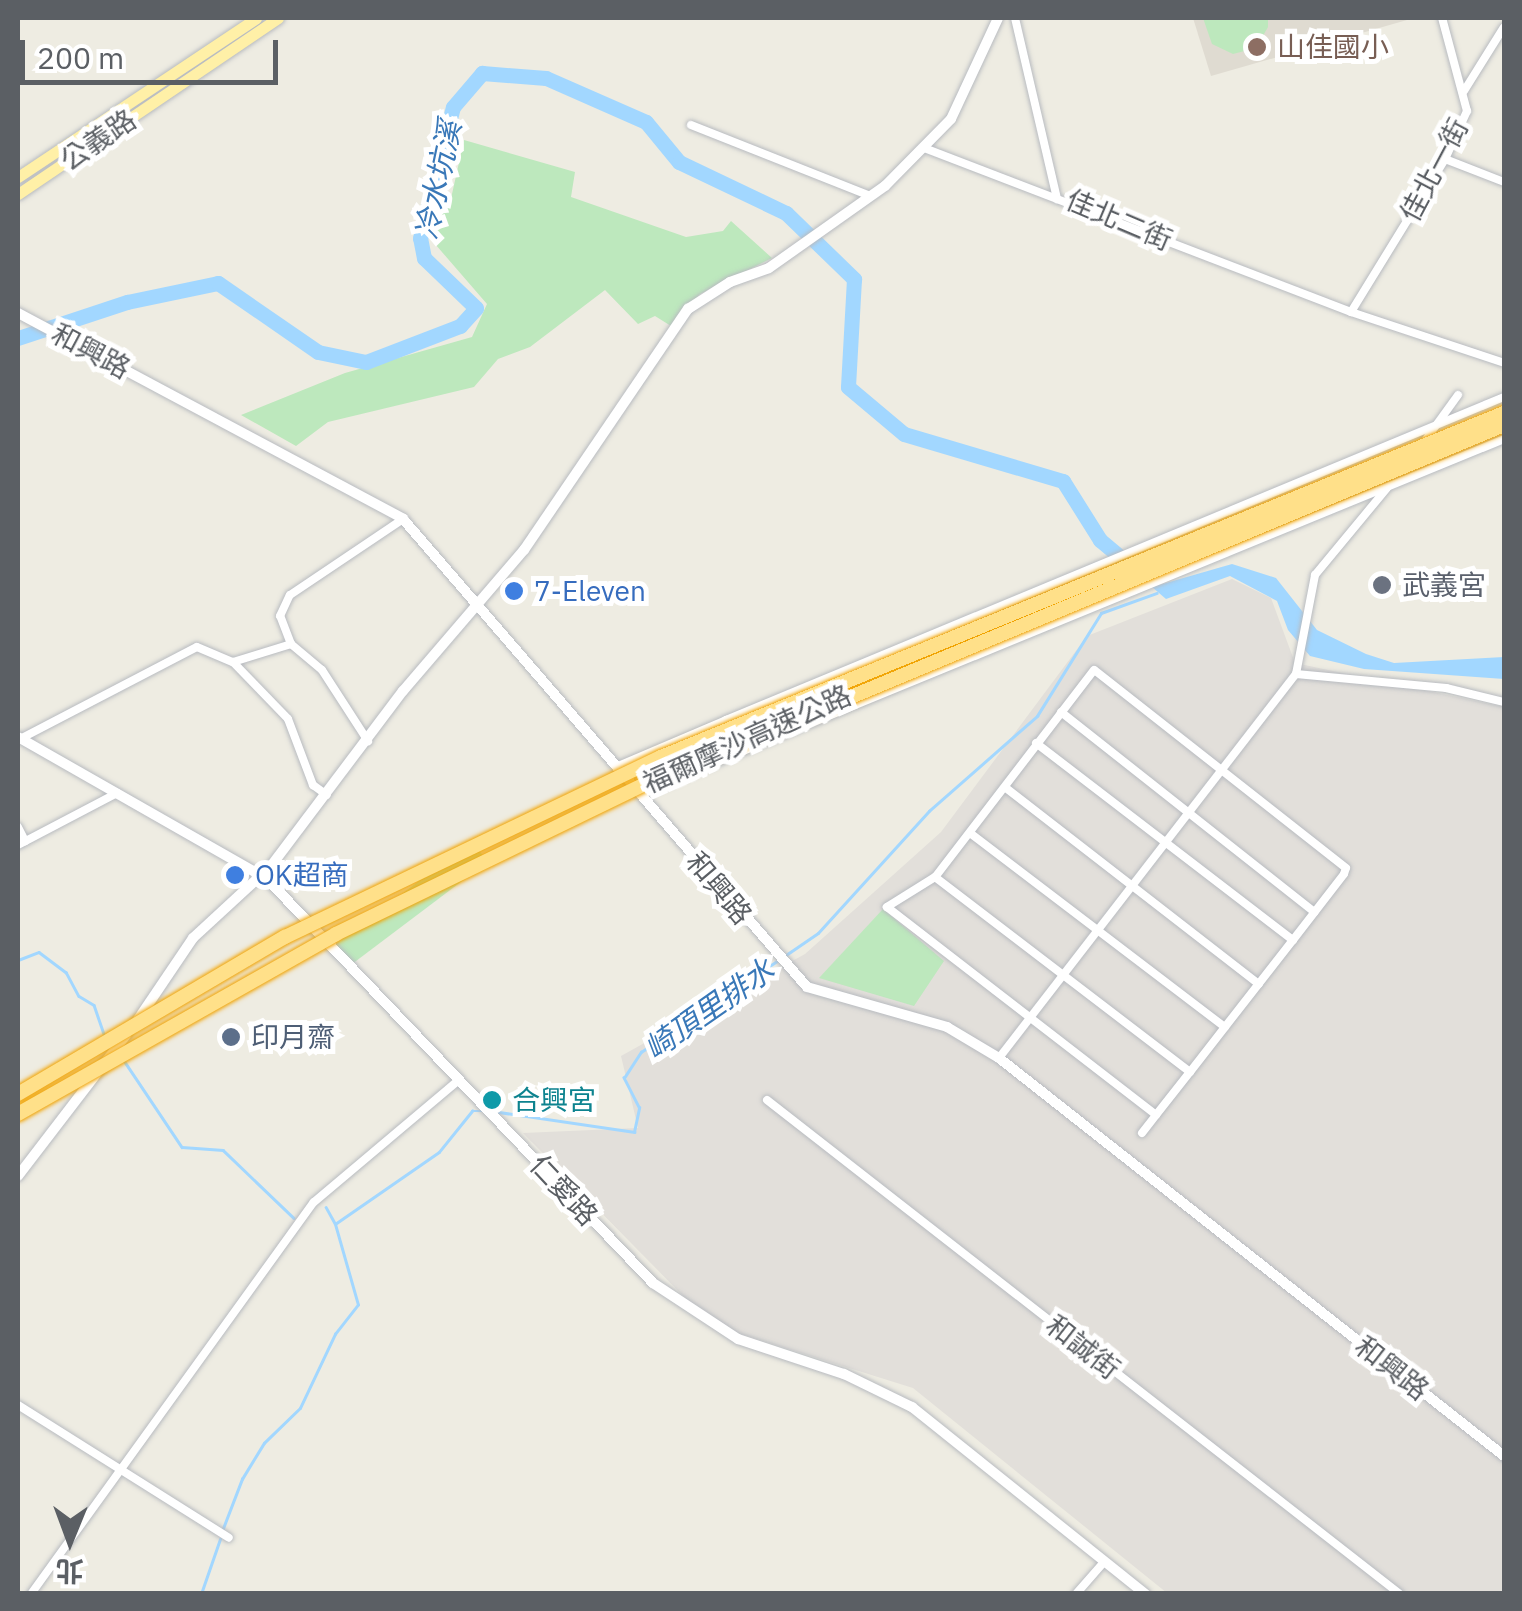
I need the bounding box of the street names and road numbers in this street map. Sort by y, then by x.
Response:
street label: 公義路 [54,103,142,177]
street label: 佳北一街 [1393,113,1475,227]
street label: 佳北二街 [1061,183,1177,257]
street label: 和興路 [46,316,136,386]
street label: 福爾摩沙高速公路 [638,678,856,800]
street label: 和興路 [679,845,759,931]
street label: 仁愛路 [523,1148,605,1232]
street label: 和誠街 [1040,1308,1126,1386]
street label: 和興路 [1349,1329,1435,1407]

